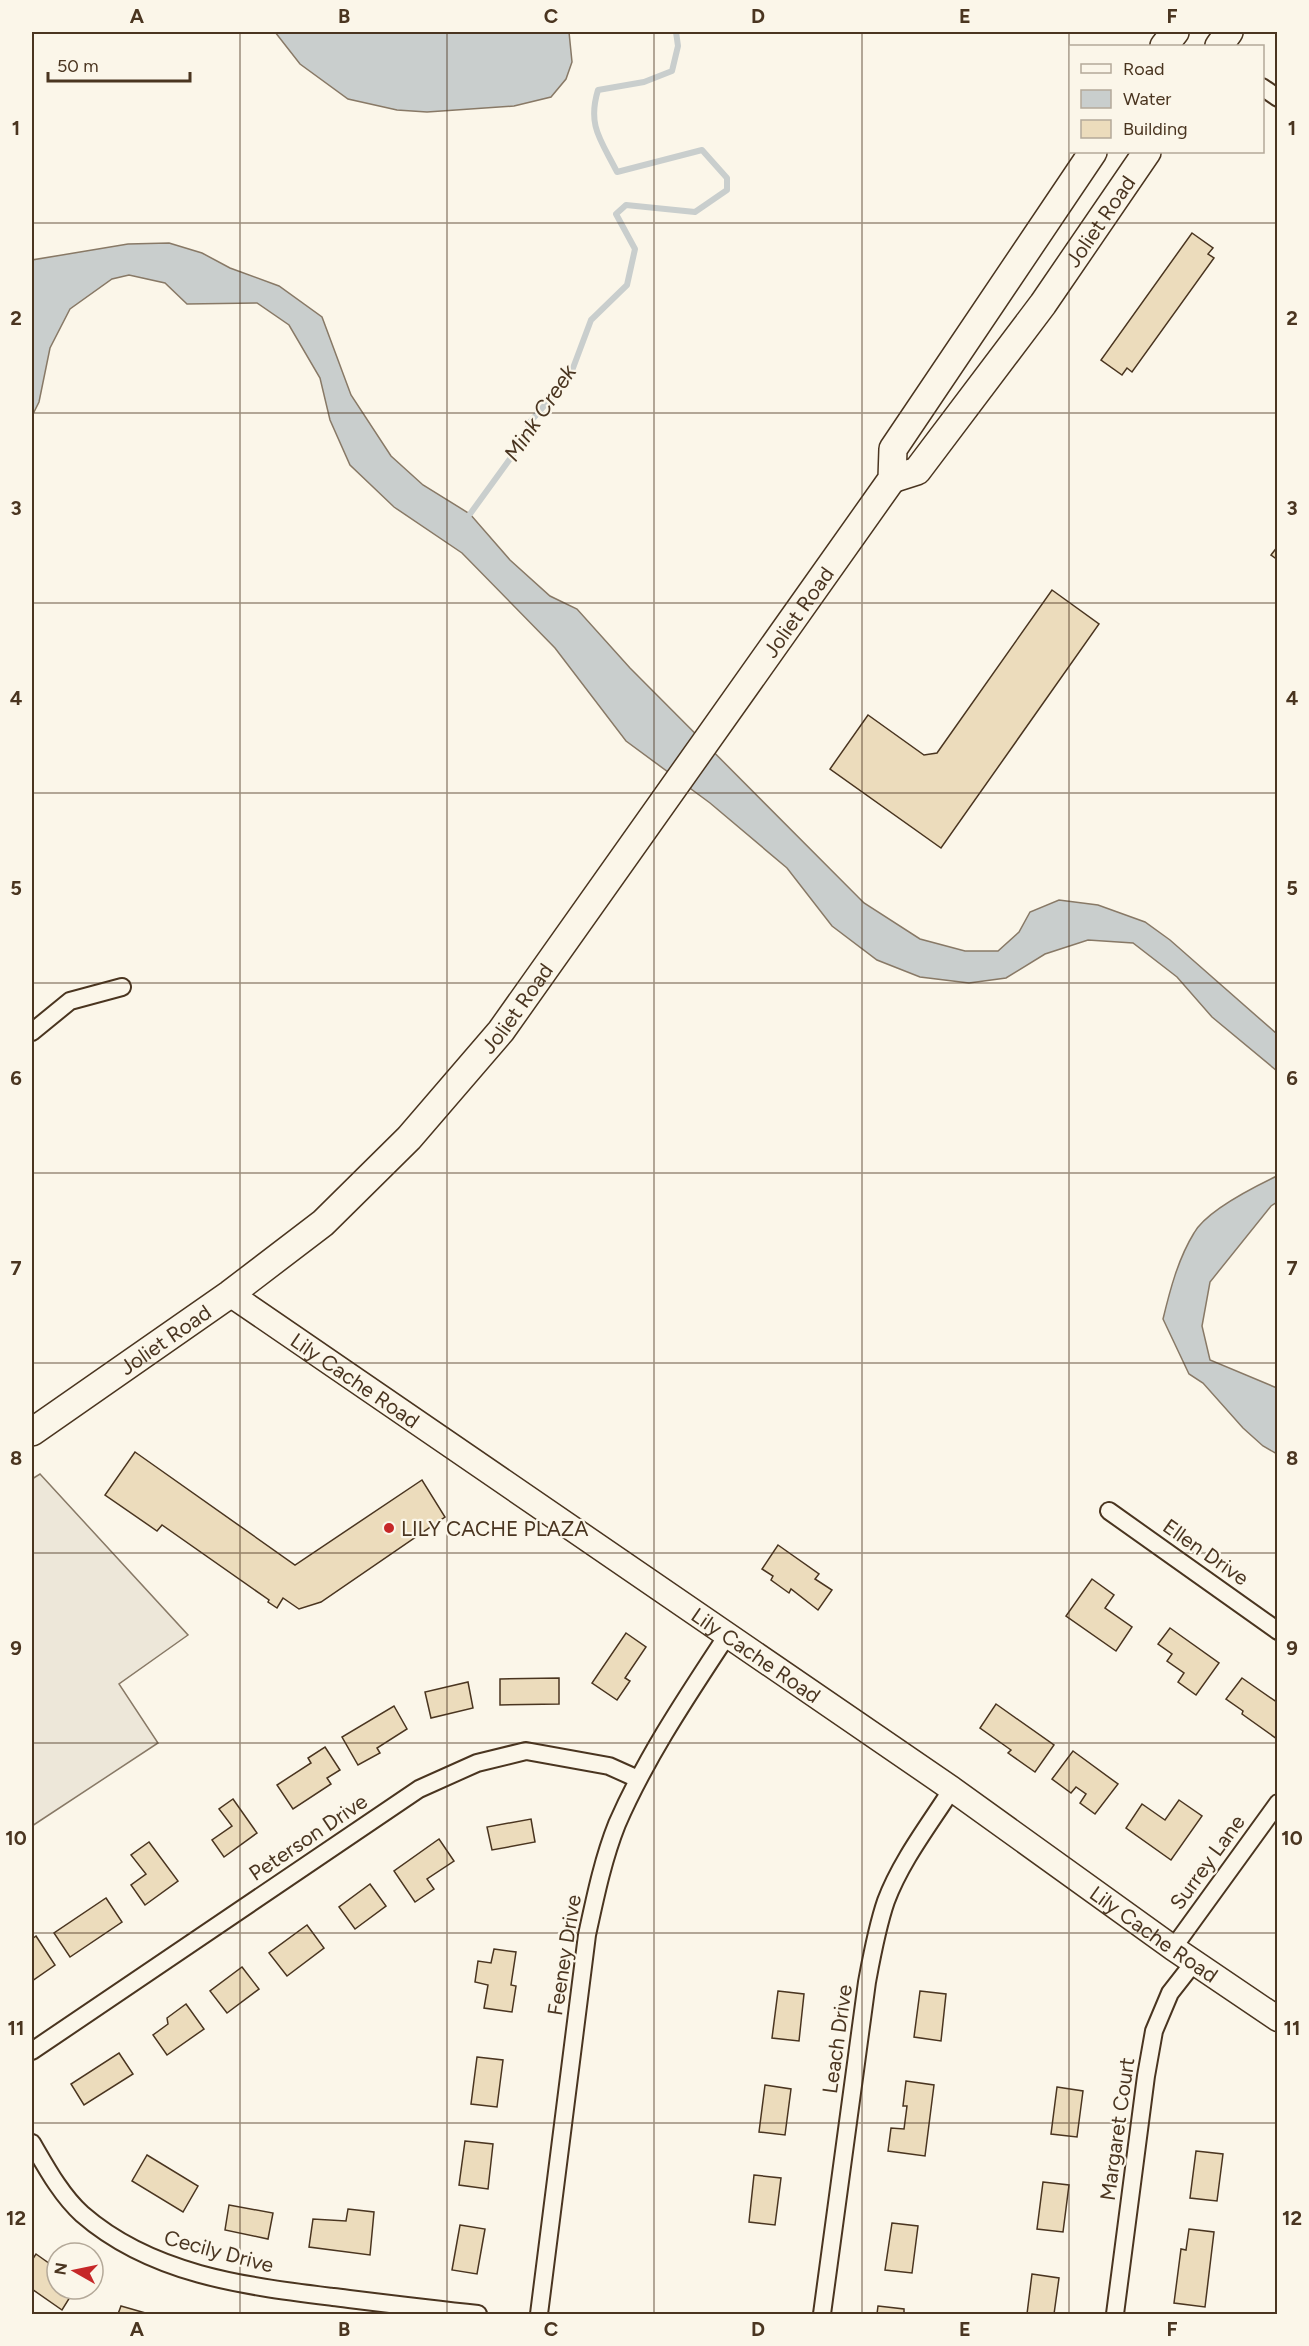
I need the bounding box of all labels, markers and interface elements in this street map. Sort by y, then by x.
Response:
text: A [130,4,145,28]
text: B [338,4,350,28]
text: C [544,4,558,28]
text: D [751,4,765,28]
text: E [959,4,971,28]
text: F [1166,4,1178,28]
scale bar [48,45,190,83]
legend [1069,45,1264,153]
text: 50 m [57,55,99,77]
text: Road [1123,58,1164,80]
text: Water [1123,88,1171,110]
text: 1 [12,116,20,140]
text: 1 [1288,116,1296,140]
text: Building [1123,118,1188,140]
street label: Joliet Road [1060,170,1140,272]
text: 2 [10,306,22,330]
text: 2 [1286,306,1298,330]
water label: Mink Creek [498,359,583,466]
text: 3 [10,496,22,520]
text: 3 [1286,496,1298,520]
street label: Joliet Road [757,562,839,662]
text: 4 [10,686,23,710]
text: 4 [1286,686,1299,710]
text: 5 [10,876,22,900]
text: 5 [1286,876,1298,900]
street label: Joliet Road [475,958,558,1058]
text: 6 [10,1066,22,1090]
text: 6 [1286,1066,1298,1090]
text: 7 [10,1256,22,1280]
text: 7 [1286,1256,1298,1280]
street label: Joliet Road [114,1299,215,1380]
street label: Lily Cache Road [286,1327,425,1433]
text: 8 [10,1446,22,1470]
text: 8 [1286,1446,1298,1470]
street label: Ellen Drive [1158,1513,1254,1591]
place label: LILY CACHE PLAZA [401,1516,589,1541]
marker: LILY CACHE PLAZA [382,1521,396,1535]
street label: Lily Cache Road [687,1602,825,1708]
text: 9 [10,1636,22,1660]
text: 9 [1286,1636,1298,1660]
street label: Peterson Drive [244,1788,372,1886]
street label: Surrey Lane [1164,1810,1250,1914]
text: 10 [5,1826,27,1850]
text: 10 [1281,1826,1303,1850]
street label: Lily Cache Road [1085,1880,1223,1987]
street label: Feeney Drive [542,1893,586,2017]
street label: Leach Drive [817,1983,857,2095]
text: 11 [8,2016,24,2040]
text: 11 [1284,2016,1300,2040]
street label: Margaret Court [1095,2056,1139,2202]
text: 12 [6,2206,26,2230]
text: 12 [1282,2206,1302,2230]
street label: Cecily Drive [162,2224,276,2278]
north arrow [45,2241,105,2301]
text: N [50,2261,71,2276]
text: A [130,2317,145,2341]
text: B [338,2317,350,2341]
text: C [544,2317,558,2341]
text: D [751,2317,765,2341]
text: E [959,2317,971,2341]
text: F [1166,2317,1178,2341]

